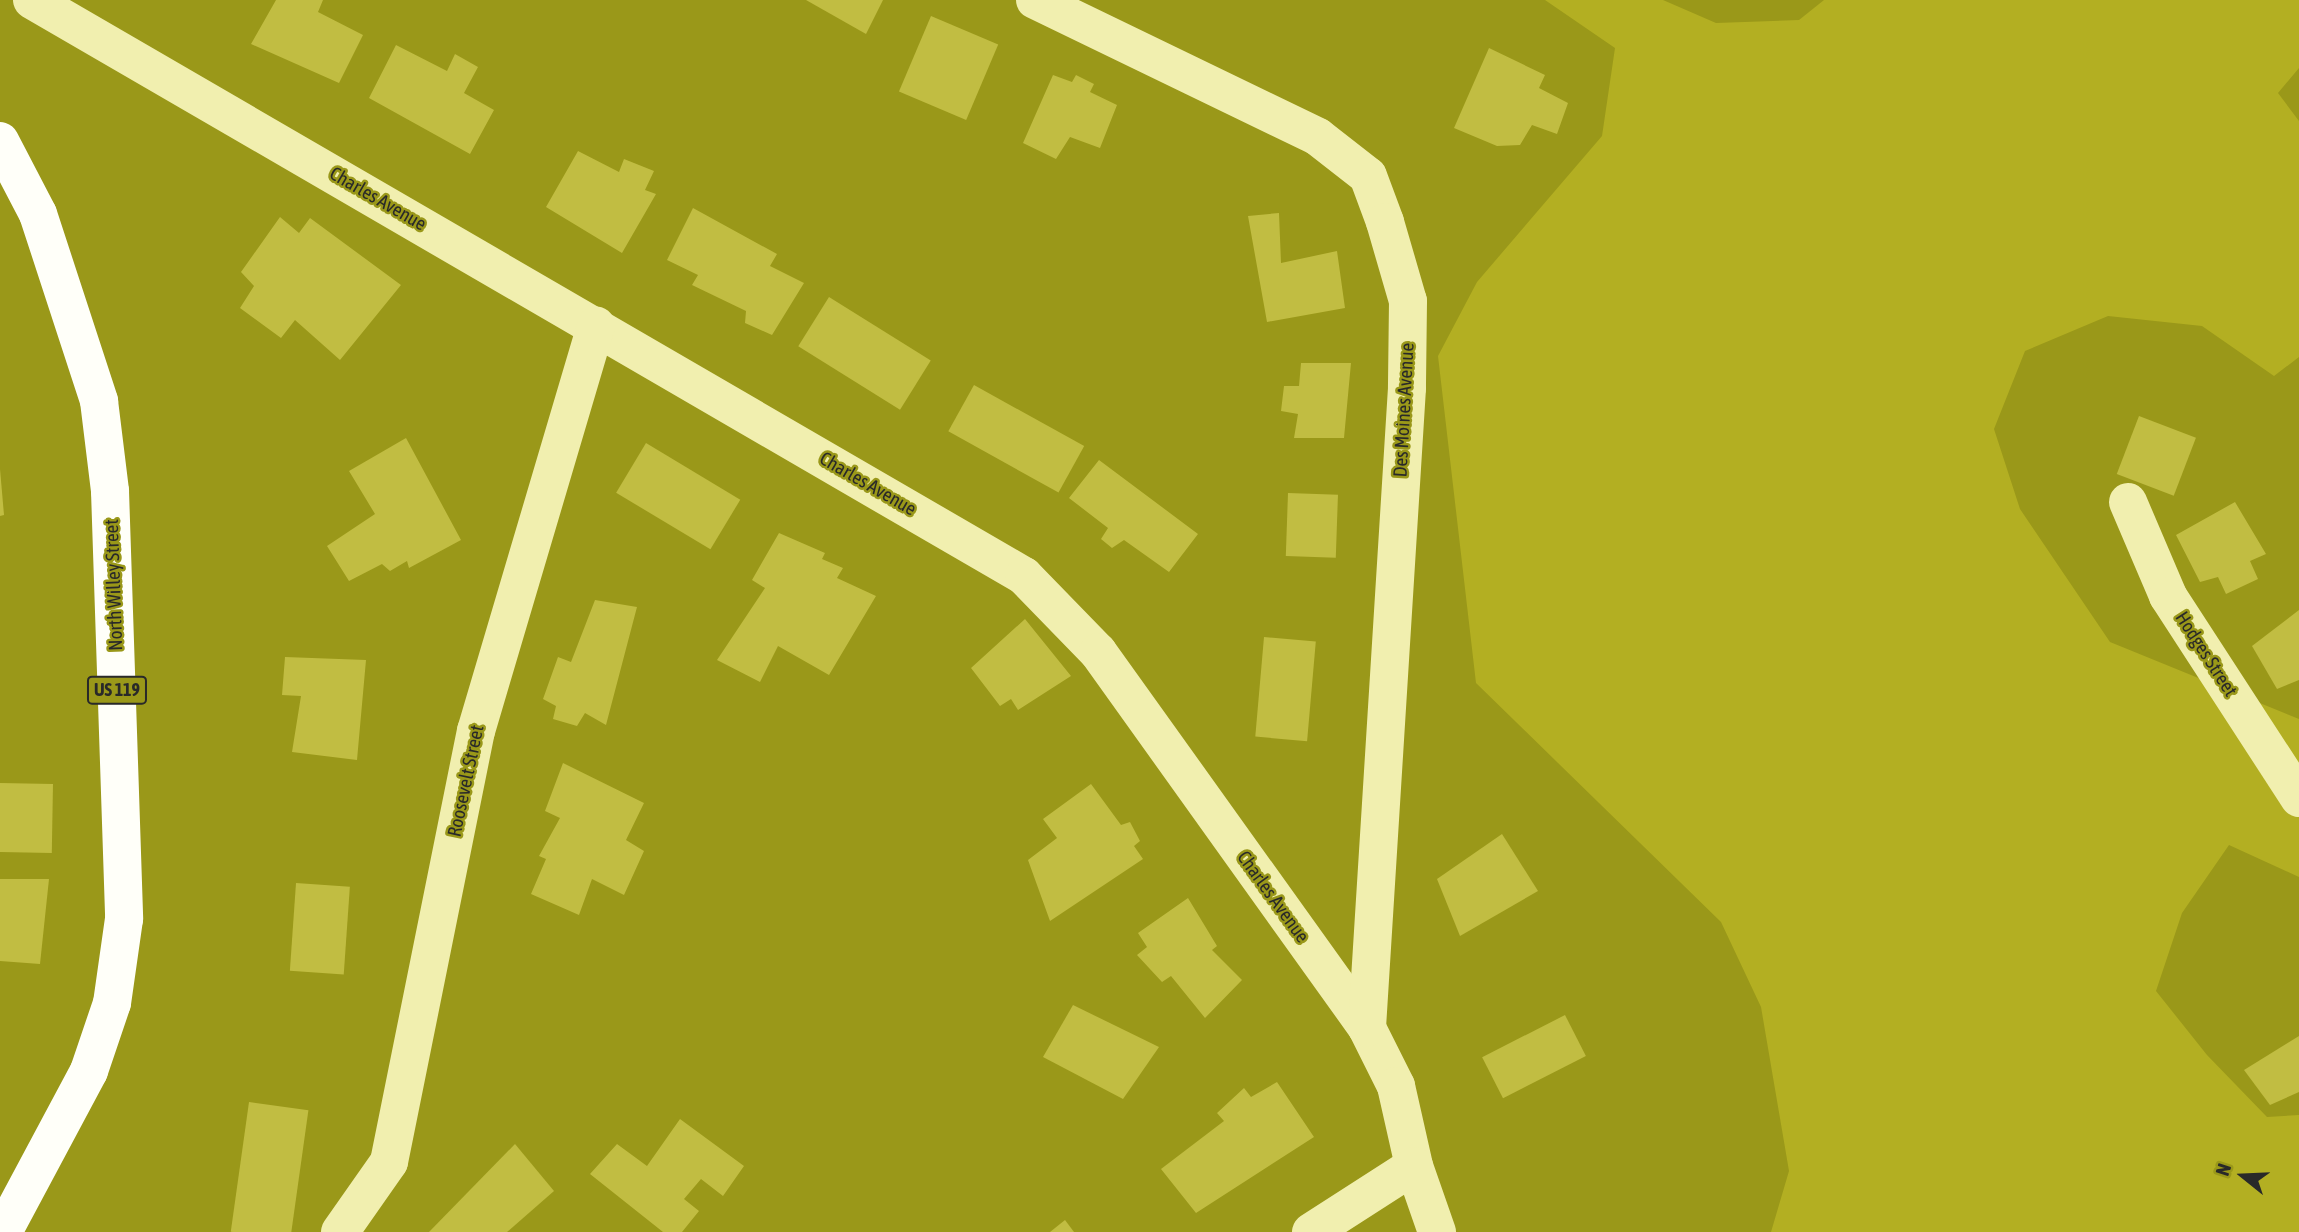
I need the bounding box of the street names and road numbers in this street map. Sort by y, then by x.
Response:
street label: Charles Avenue [326,162,430,236]
street label: Des Moines Avenue [1389,342,1419,478]
street label: Charles Avenue [816,447,920,521]
street label: North Willey Street [100,519,128,651]
street label: Hodges Street [2170,607,2242,701]
road number: US 119 [86,676,148,704]
street label: Roosevelt Street [443,723,489,839]
street label: Charles Avenue [1232,847,1314,947]

